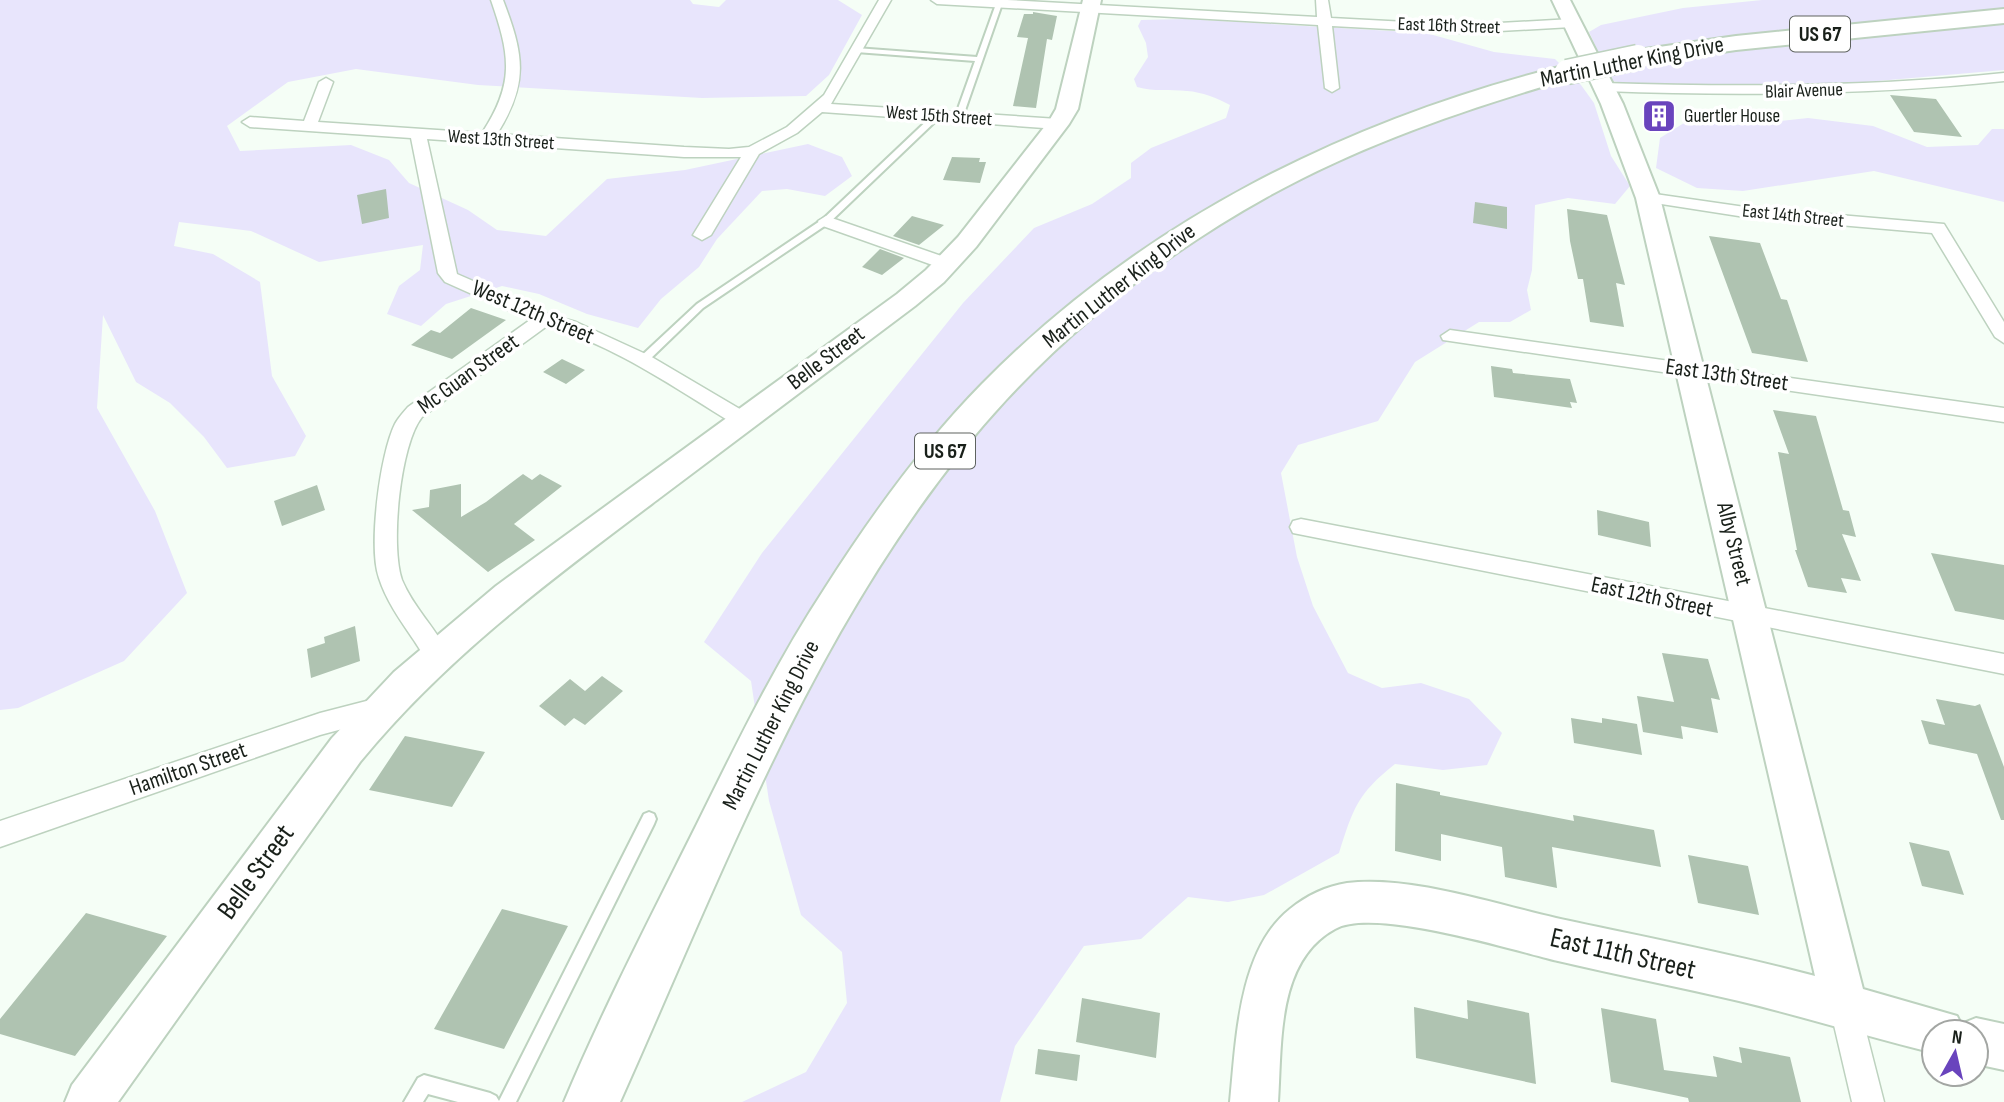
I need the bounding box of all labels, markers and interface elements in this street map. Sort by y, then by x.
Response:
street label: East 16th Street [1397,13,1501,39]
road number: US 67 [1790,16,1850,52]
street label: Martin Luther King Drive [1538,30,1726,94]
street label: Blair Avenue [1765,78,1843,104]
building icon: Guertler House [1640,97,1678,135]
street label: West 15th Street [885,101,993,131]
place label: Guertler House [1684,105,1780,128]
street label: West 13th Street [447,125,555,155]
street label: East 14th Street [1741,199,1845,233]
street label: Martin Luther King Drive [1037,218,1201,354]
street label: West 12th Street [468,274,598,350]
street label: Belle Street [782,320,870,396]
street label: Mc Guan Street [412,328,524,420]
street label: East 13th Street [1664,353,1790,397]
road number: US 67 [915,434,975,468]
street label: Alby Street [1710,498,1758,589]
street label: East 12th Street [1589,570,1715,624]
street label: Martin Luther King Drive [716,636,826,814]
street label: Hamilton Street [126,736,250,802]
street label: Belle Street [211,818,301,926]
street label: East 11th Street [1547,921,1699,987]
north arrow [1920,1018,1990,1088]
text: N [1951,1026,1964,1050]

